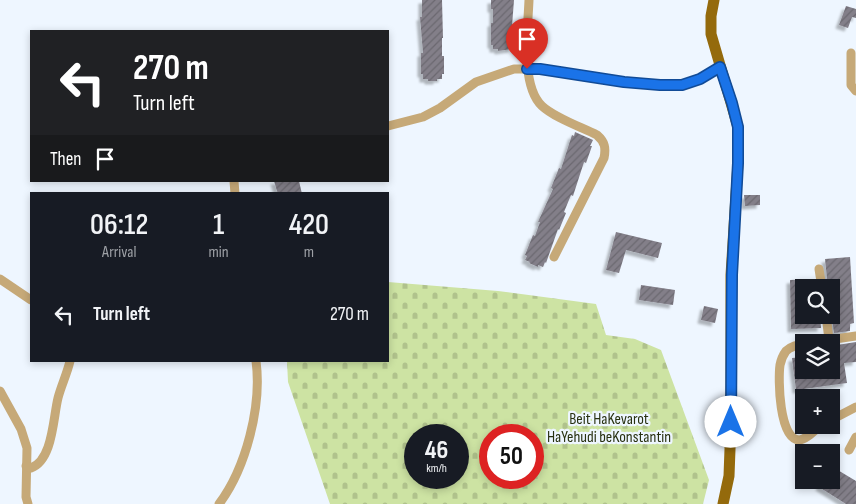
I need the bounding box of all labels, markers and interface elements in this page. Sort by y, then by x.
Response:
pin [506,18,548,69]
icon: arrive [513,25,541,53]
text: 270 m [133,47,209,90]
icon: left [50,50,115,115]
text: Turn left [133,90,195,117]
icon: arrive [91,145,119,173]
text: Then [50,148,81,171]
text: 06:12 [90,207,148,243]
text: 1 [213,207,224,243]
text: 420 [289,207,329,243]
text: Arrival [102,243,136,262]
text: min [208,243,229,262]
text: m [304,243,314,262]
map controls [795,279,840,489]
button: search [795,279,840,324]
icon: left [50,301,78,329]
text: Turn left [93,303,150,326]
text: 270 m [330,303,369,326]
button: layers [795,334,840,379]
button: + [795,389,840,434]
position arrow [704,395,756,447]
park label: Beit HaKevarot HaYehudi beKonstantin [547,410,671,447]
speed limit sign: 50 [479,424,544,489]
text: 46 [425,435,448,466]
button: − [795,444,840,489]
text: km/h [426,461,447,476]

